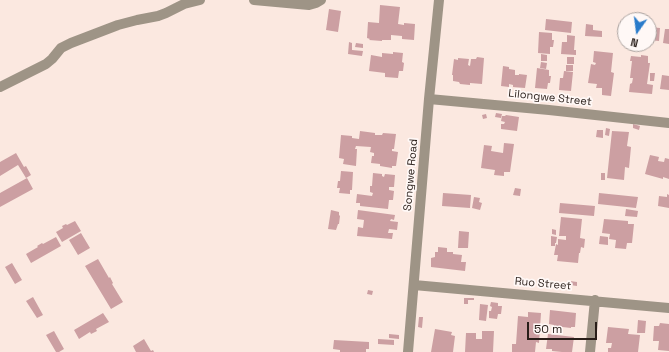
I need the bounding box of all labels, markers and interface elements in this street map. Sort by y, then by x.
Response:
north arrow [617,12,657,52]
text: N [629,35,640,50]
street label: Lilongwe Street [508,87,592,109]
street label: Songwe Road [401,138,421,212]
street label: Ruo Street [514,275,572,293]
scale bar [529,314,599,340]
text: 50 m [534,321,562,337]

